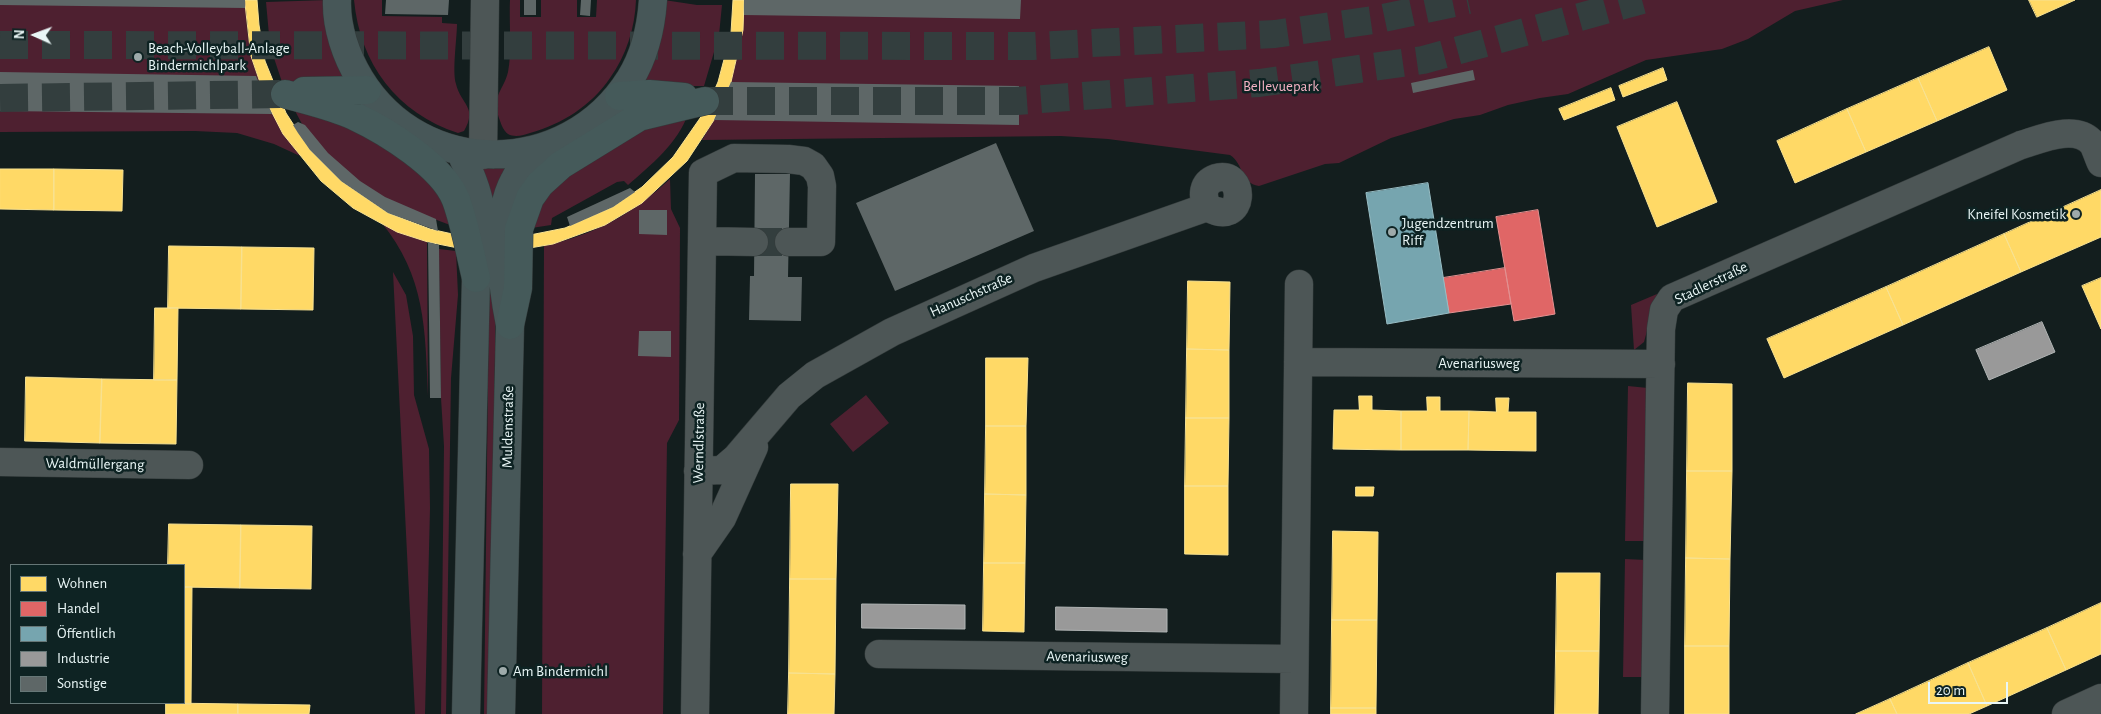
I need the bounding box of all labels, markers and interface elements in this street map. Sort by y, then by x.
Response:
north arrow [10,10,60,60]
text: N [13,29,27,40]
place label: Beach-Volleyball-Anlage Bindermichlpark [148,39,290,74]
marker: Beach-Volleyball-Anlage Bindermichlpark [132,51,144,63]
park label: Bellevuepark [1243,77,1319,95]
place label: Kneifel Kosmetik [1967,205,2066,223]
marker: Kneifel Kosmetik [2070,208,2082,220]
place label: Jugendzentrum Riff [1402,214,1494,249]
marker: Jugendzentrum Riff [1386,226,1398,238]
street label: Stadlerstraße [1671,258,1751,308]
street label: Hanuschstraße [927,269,1015,321]
street label: Avenariusweg [1438,354,1520,372]
street label: Muldenstraße [498,386,518,468]
street label: Werndlstraße [689,402,709,484]
street label: Waldmüllergang [45,454,145,474]
legend [10,564,185,704]
text: Wohnen [57,576,107,591]
text: Handel [57,601,100,616]
text: Öffentlich [57,626,116,641]
street label: Avenariusweg [1046,647,1128,667]
text: Industrie [57,651,110,666]
place label: Am Bindermichl [513,662,608,680]
marker: Am Bindermichl [497,665,509,677]
scale bar [1931,672,2011,704]
text: Sonstige [57,676,107,691]
text: 20 m [1936,683,1965,698]

